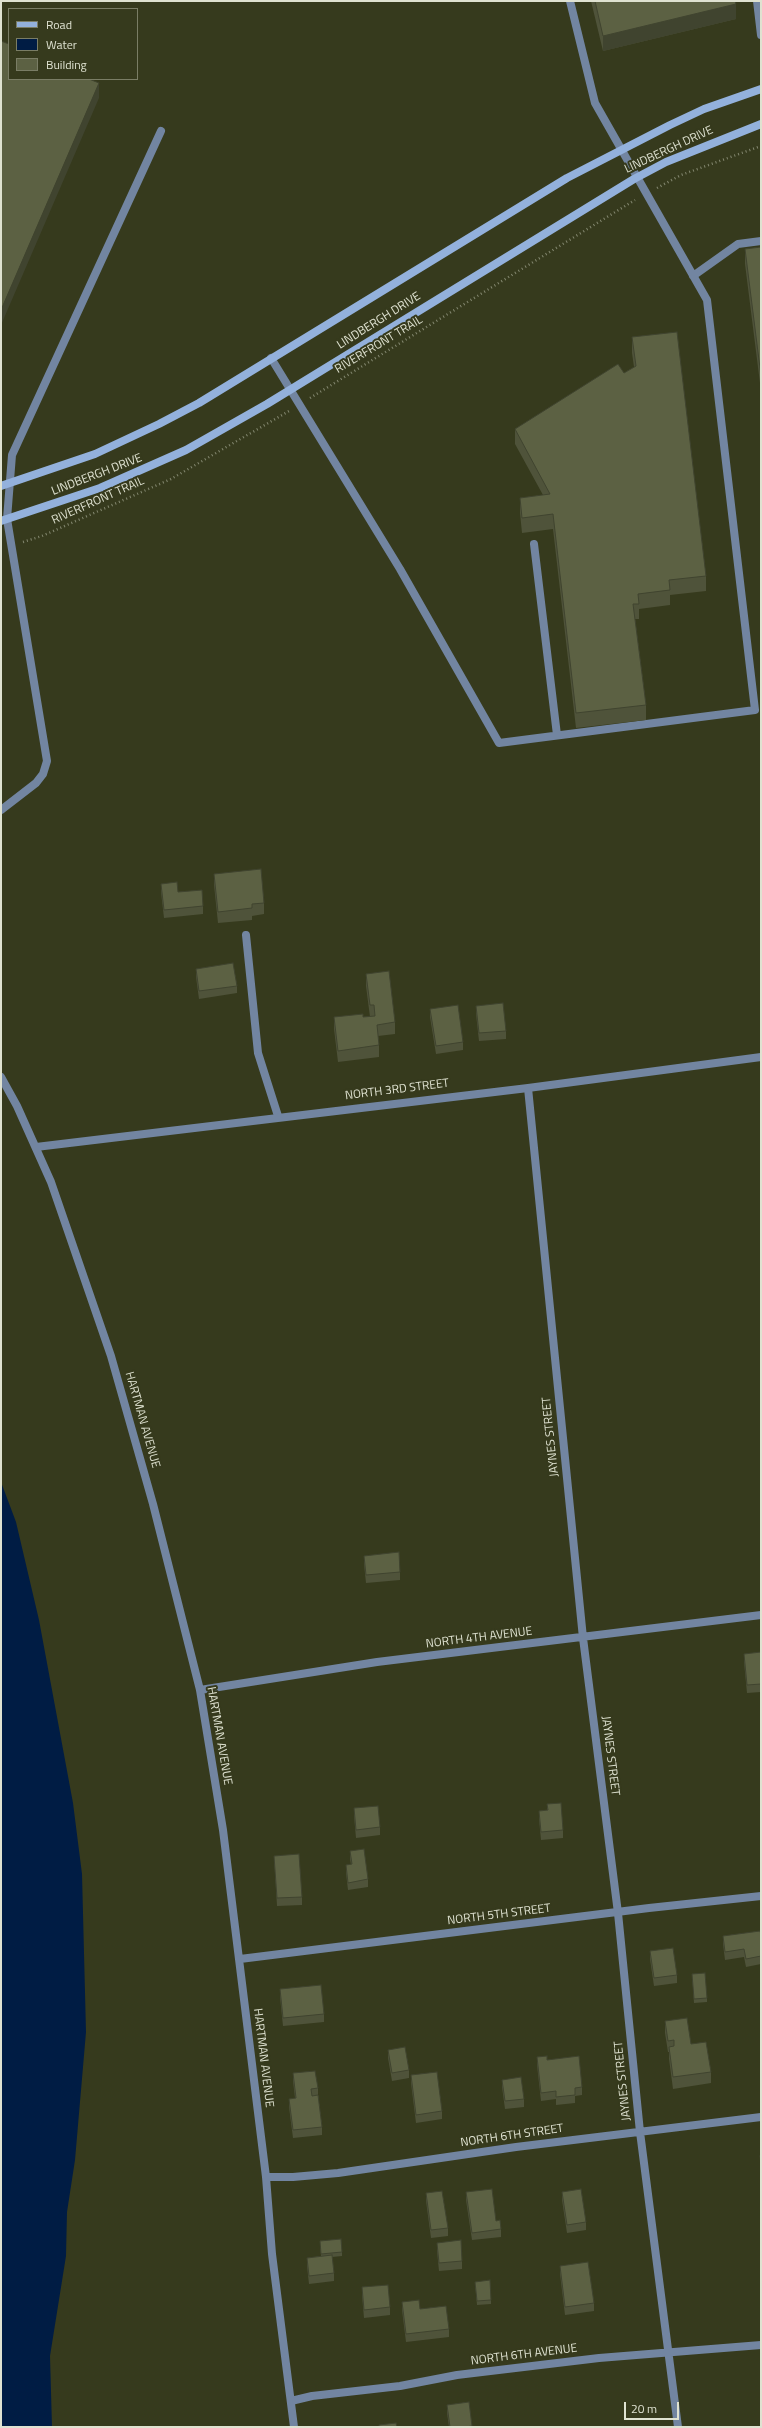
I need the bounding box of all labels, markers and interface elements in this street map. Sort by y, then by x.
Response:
legend [8,8,138,80]
text: Road [46,15,72,34]
text: Water [46,35,77,54]
text: Building [46,55,87,74]
street label: LINDBERGH DRIVE [623,123,715,177]
street label: LINDBERGH DRIVE [335,290,423,352]
street label: RIVERFRONT TRAIL [333,313,425,377]
street label: LINDBERGH DRIVE [50,451,144,499]
street label: RIVERFRONT TRAIL [50,474,146,528]
street label: NORTH 3RD STREET [344,1076,450,1104]
street label: HARTMAN AVENUE [121,1370,163,1470]
street label: JAYNES STREET [540,1396,562,1478]
street label: NORTH 4TH AVENUE [425,1624,533,1652]
street label: HARTMAN AVENUE [203,1686,235,1786]
street label: JAYNES STREET [598,1715,622,1797]
street label: NORTH 5TH STREET [447,1902,551,1928]
street label: HARTMAN AVENUE [250,2008,276,2108]
street label: JAYNES STREET [612,2040,634,2122]
street label: NORTH 6TH STREET [460,2122,564,2150]
street label: NORTH 6TH AVENUE [470,2341,578,2369]
scale bar [626,2394,681,2420]
text: 20 m [631,2399,657,2418]

